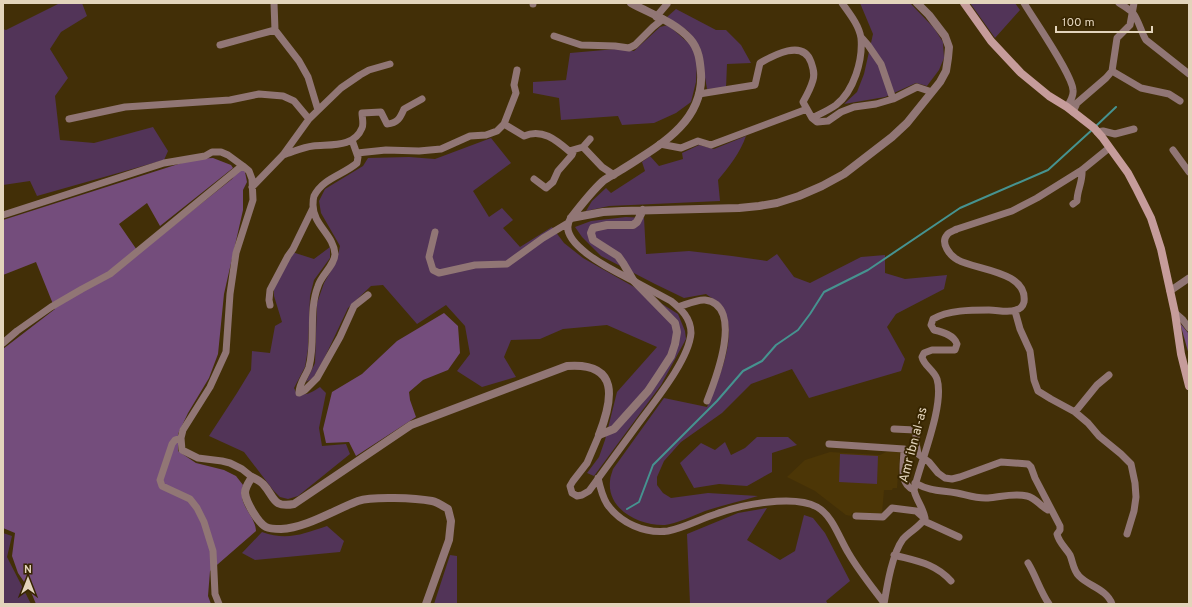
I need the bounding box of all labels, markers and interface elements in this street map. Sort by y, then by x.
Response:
scale bar [1056,8,1152,34]
text: 100 m [1062,15,1095,31]
street label: Amr ibn al-as [896,406,932,484]
north arrow [8,559,48,599]
text: N [24,563,32,577]

